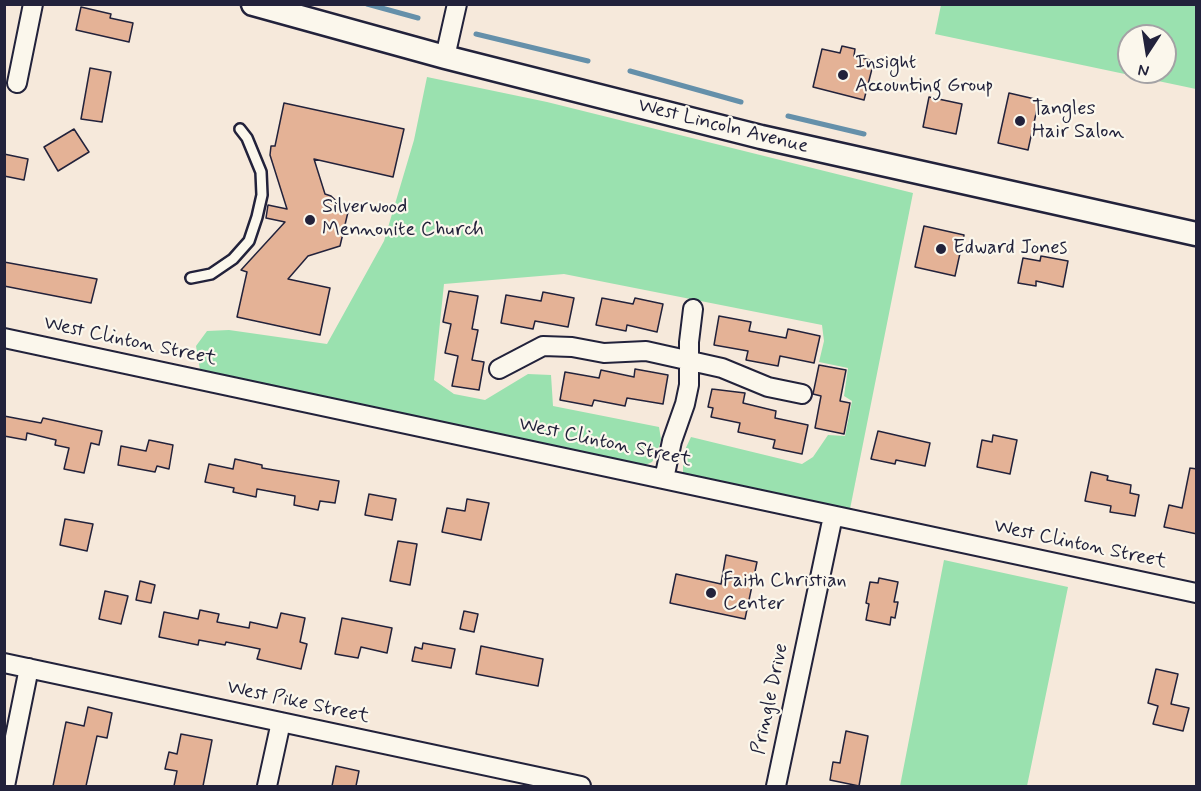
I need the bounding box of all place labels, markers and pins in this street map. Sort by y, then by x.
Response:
place label: Insight Accounting Group [855,52,993,99]
marker: Insight Accounting Group [836,68,850,82]
place label: Tangles Hair Salon [1032,98,1124,145]
marker: Tangles Hair Salon [1013,114,1027,128]
place label: Silverwood Mennonite Church [322,196,484,243]
marker: Silverwood Mennonite Church [303,213,317,227]
place label: Edward Jones [953,237,1067,261]
marker: Edward Jones [934,242,948,256]
place label: Faith Christian Center [723,570,847,617]
marker: Faith Christian Center [704,586,718,600]

